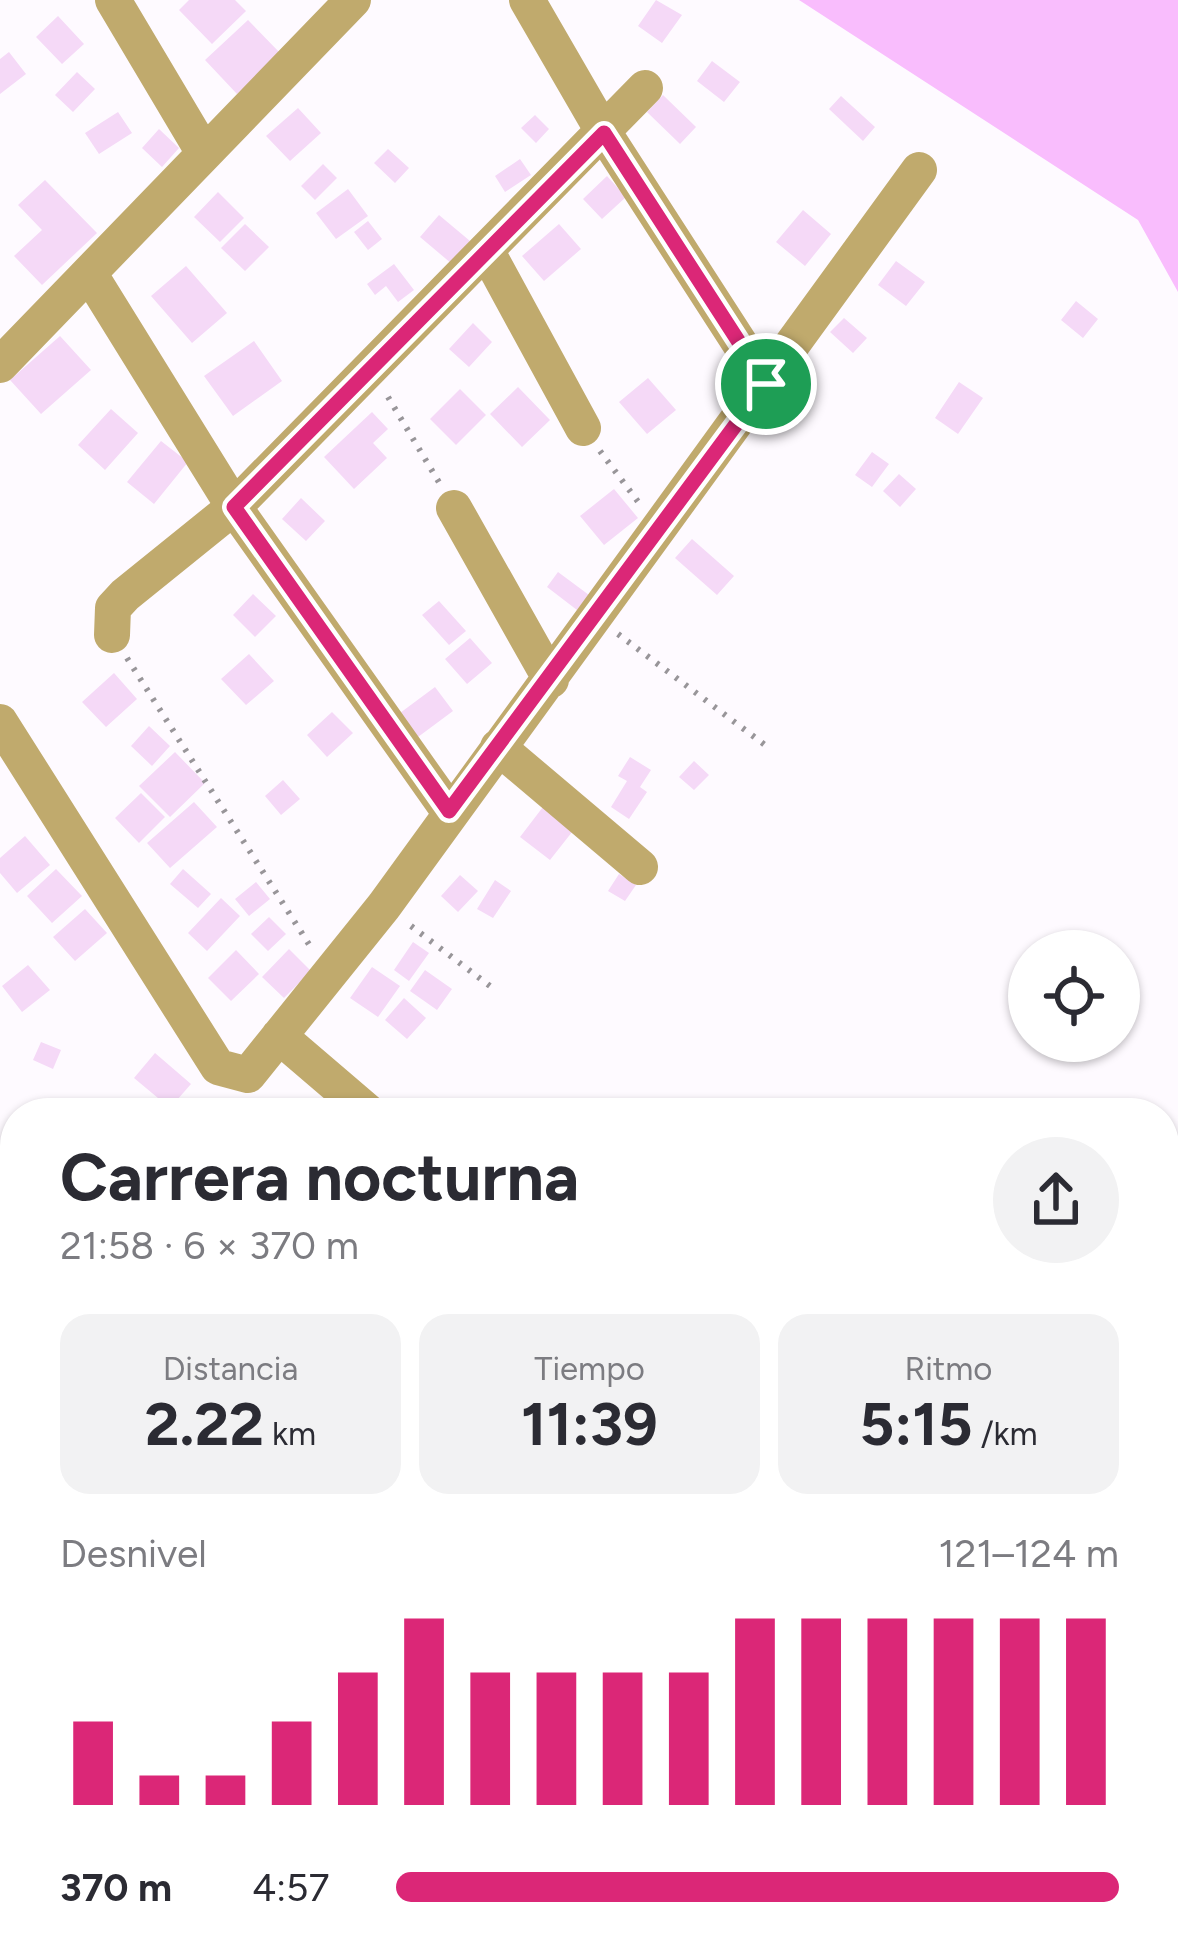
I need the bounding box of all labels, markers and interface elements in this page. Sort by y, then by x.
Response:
pin [715,333,817,435]
icon: arrive [733,351,799,417]
map controls [1008,930,1140,1062]
button: locate [1008,930,1140,1062]
text: Carrera nocturna [60,1137,579,1217]
button: share [993,1137,1119,1263]
text: 21:58 · 6 × 370 m [60,1222,359,1269]
text: Distancia [163,1349,298,1388]
text: Tiempo [534,1349,645,1388]
text: Ritmo [904,1349,993,1388]
text: 2.22 [145,1388,264,1460]
text: 11:39 [521,1388,658,1460]
text: 5:15 [859,1388,973,1460]
text: km [264,1414,316,1453]
text: /km [973,1414,1038,1453]
text: Desnivel [60,1530,207,1577]
text: 121–124 m [939,1530,1119,1577]
text: 370 m [60,1864,172,1911]
text: 4:57 [252,1864,329,1911]

